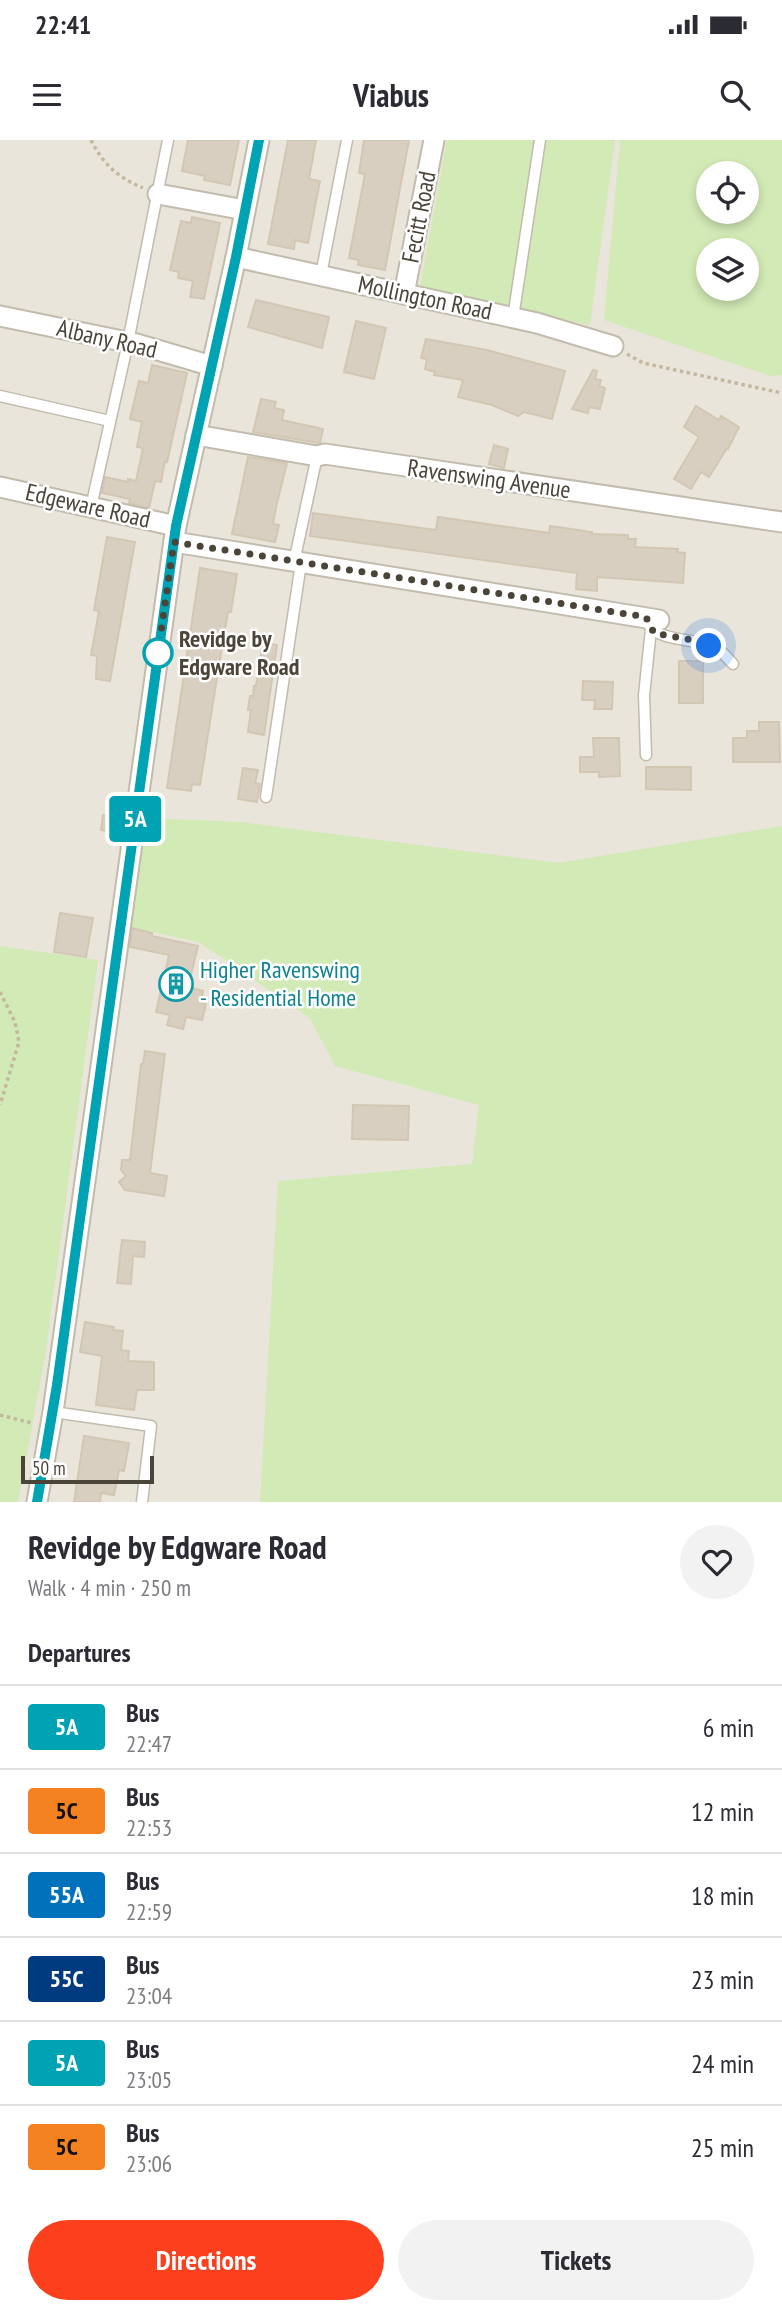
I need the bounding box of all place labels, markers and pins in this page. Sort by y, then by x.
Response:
place label: Revidge by Edgware Road [179,623,299,682]
marker: Revidge by Edgware Road [143,638,173,668]
place label: Higher Ravenswing - Residential Home [200,954,360,1013]
building icon: Higher Ravenswing - Residential Home [157,965,195,1003]

